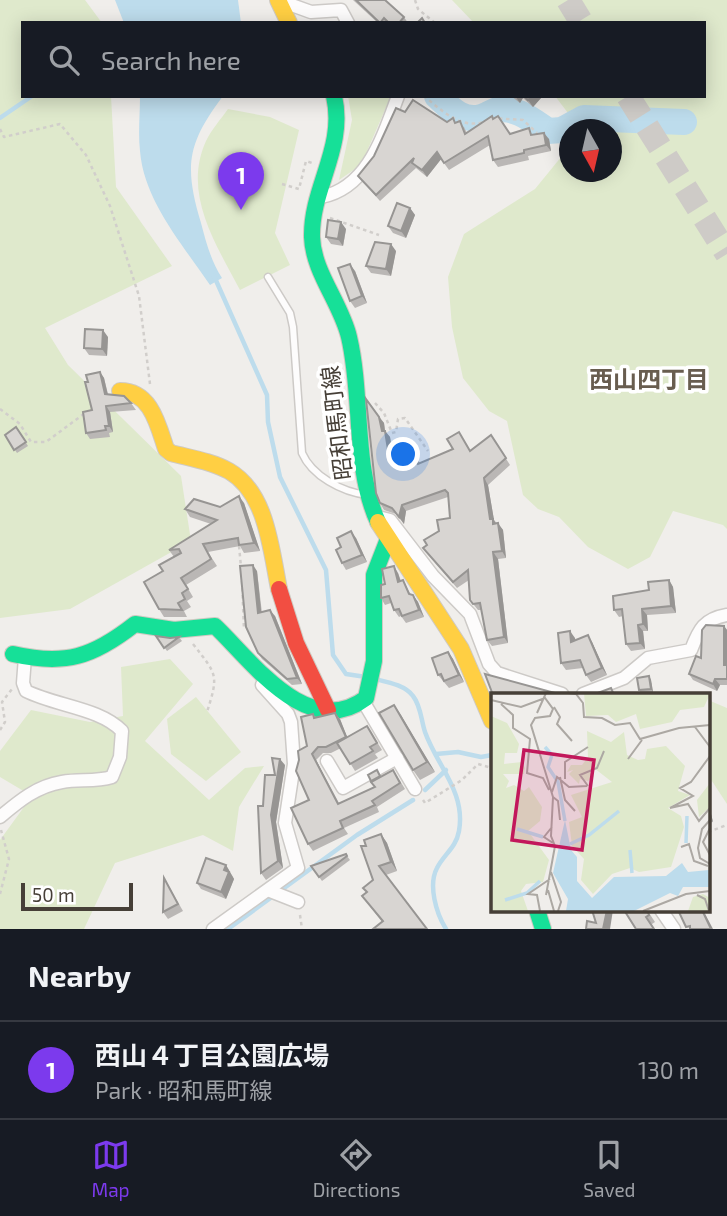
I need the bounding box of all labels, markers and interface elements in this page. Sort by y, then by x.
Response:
search box [21,21,706,98]
icon: search [45,41,83,79]
text: Search here [101,44,241,75]
north arrow [559,119,622,182]
pin: 1 [218,152,264,210]
street label: 昭和馬町線 [315,364,357,482]
district label: 西山四丁目 [589,364,709,393]
your location [386,437,420,471]
inset map [491,693,710,912]
scale bar [21,880,133,912]
text: 50 m [32,883,75,906]
text: Nearby [28,957,131,993]
text: 西山４丁目公園広場 [95,1039,329,1070]
text: 1 [46,1056,56,1084]
text: 130 m [638,1056,699,1084]
text: Park · 昭和馬町線 [95,1076,273,1104]
tab: Map [92,1136,130,1201]
tab: Directions [313,1136,400,1201]
tab: Saved [583,1136,635,1201]

